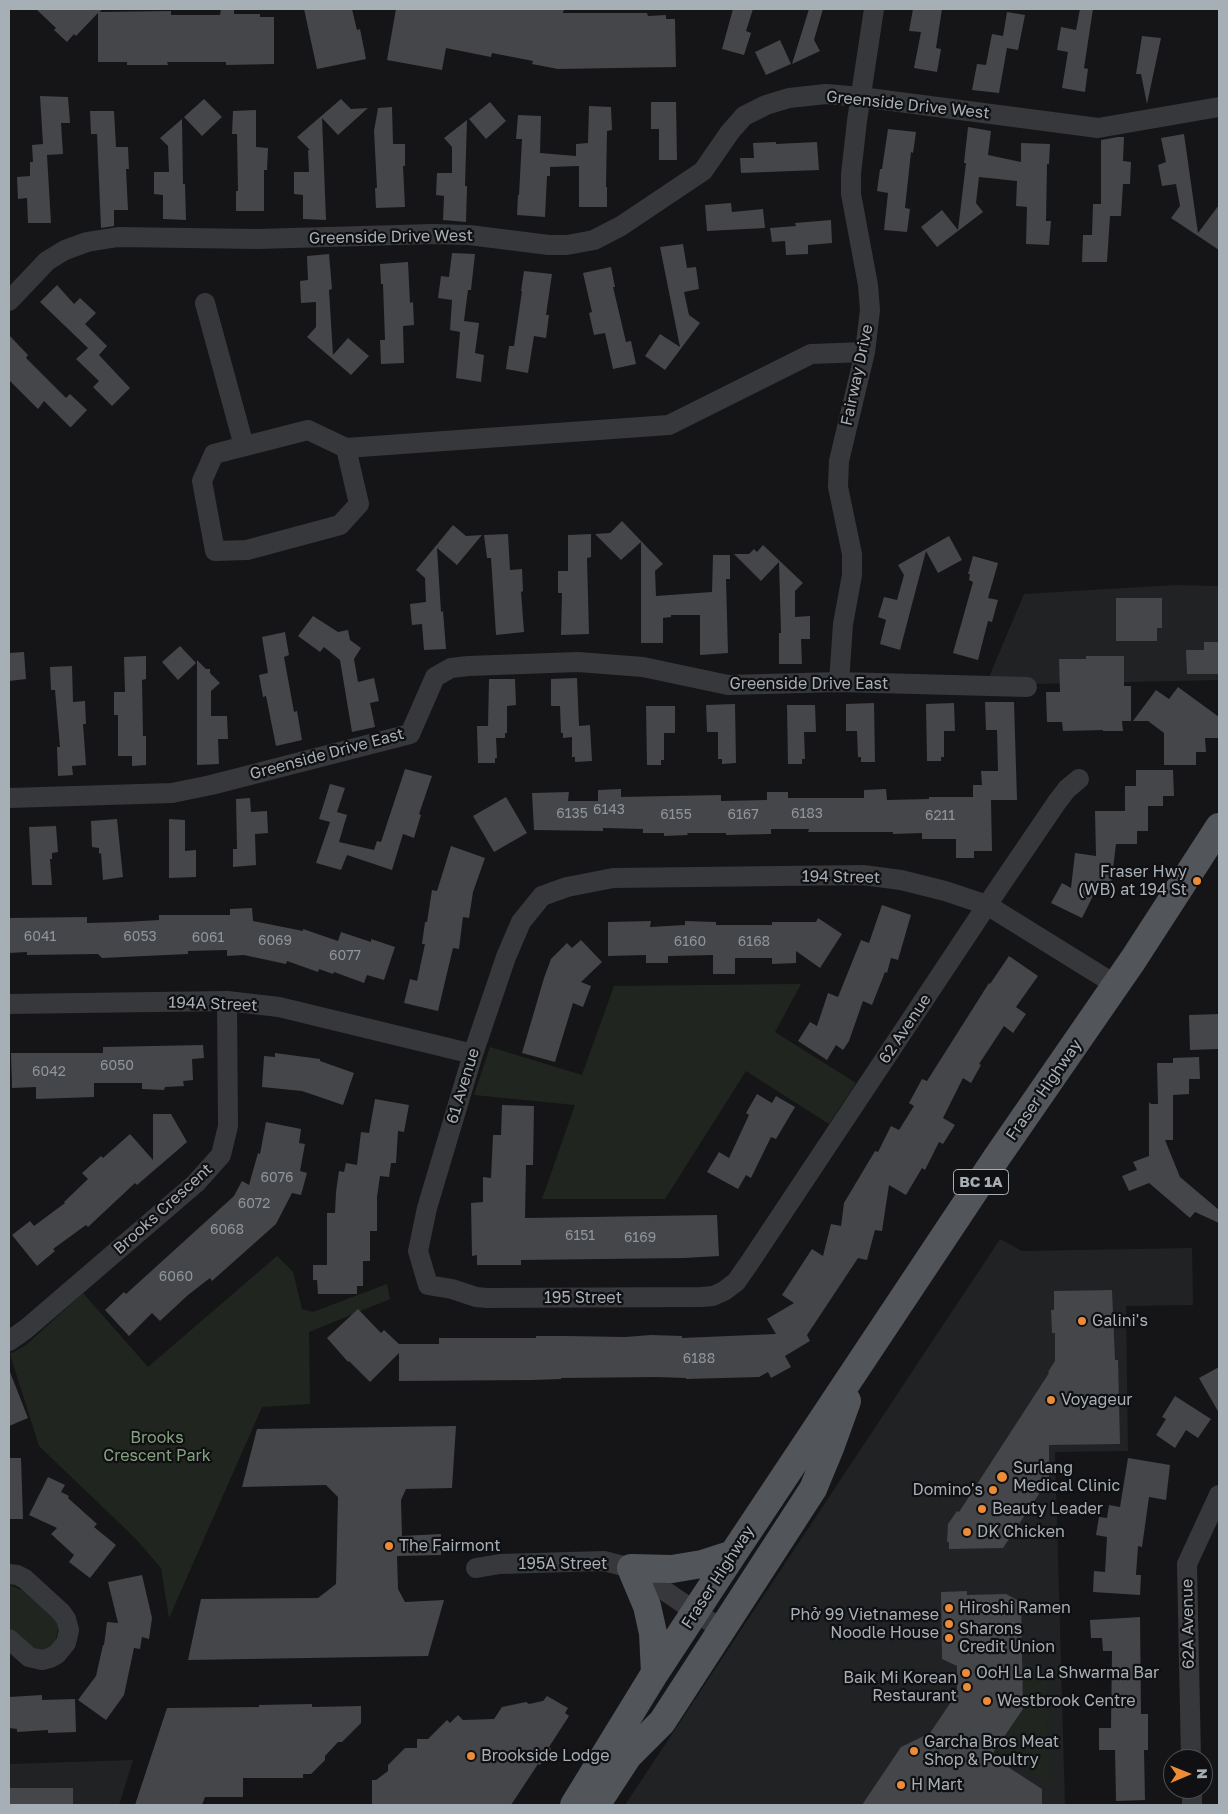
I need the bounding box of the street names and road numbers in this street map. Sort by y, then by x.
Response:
street label: Greenside Drive West [825,87,991,123]
street label: Greenside Drive West [309,226,473,248]
street label: Fairway Drive [837,323,877,427]
street label: Greenside Drive East [730,674,888,694]
street label: Greenside Drive East [248,724,406,784]
street label: 194 Street [802,867,880,887]
street label: 62 Avenue [875,991,935,1067]
street label: 194A Street [168,993,258,1015]
street label: Fraser Highway [1002,1036,1086,1144]
street label: 61 Avenue [442,1046,484,1126]
street label: Brooks Crescent [110,1160,216,1258]
road number: BC 1A [954,1170,1008,1194]
street label: 195 Street [544,1288,622,1308]
street label: Fraser Highway [678,1522,758,1632]
street label: 195A Street [519,1554,607,1574]
street label: 62A Avenue [1178,1579,1198,1669]

